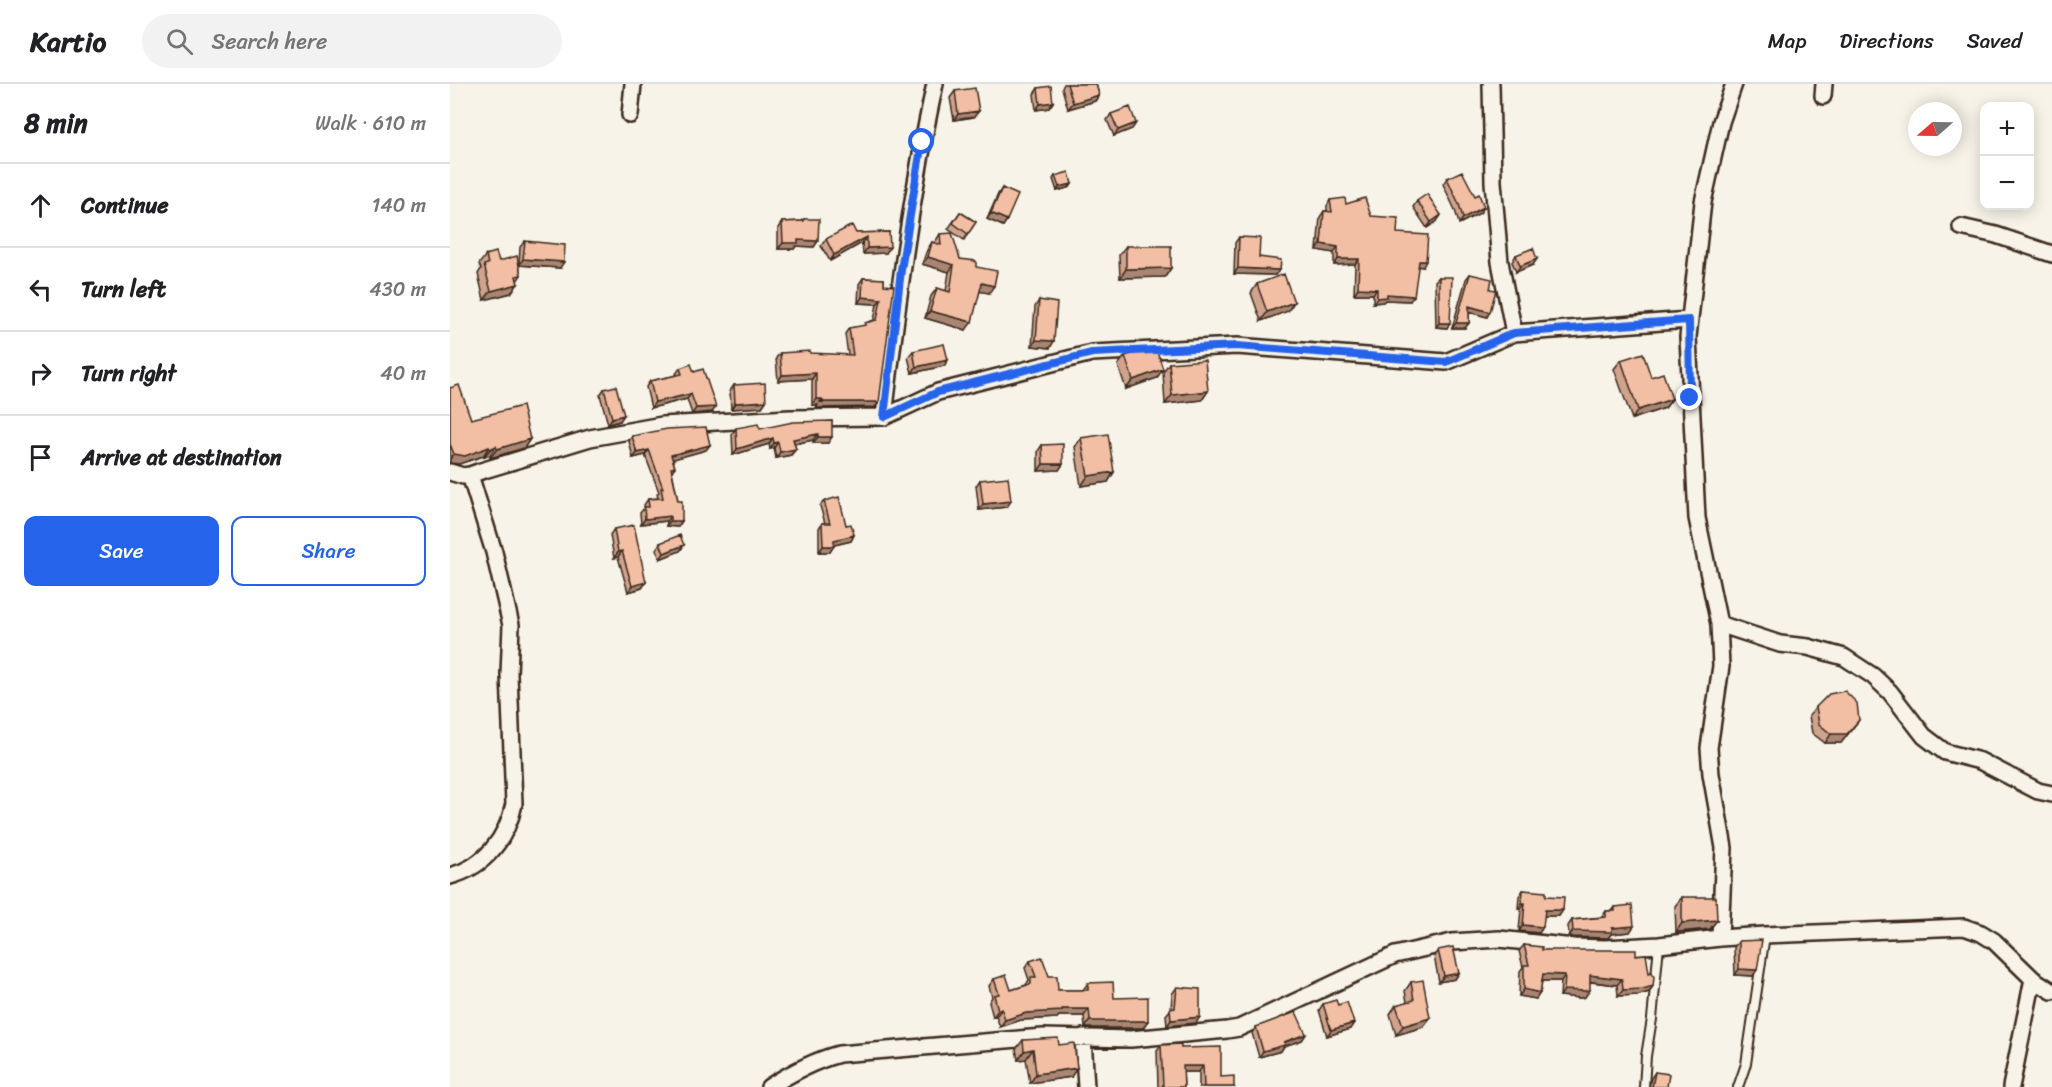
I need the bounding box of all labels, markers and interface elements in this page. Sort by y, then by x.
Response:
search box [142,14,562,68]
text: Kartio [30,17,106,66]
text: Search here [211,22,327,61]
text: Map [1768,22,1806,60]
text: Directions [1839,22,1934,60]
text: Saved [1967,22,2022,60]
icon: search [163,25,196,58]
text: 8 min [24,100,88,146]
north arrow [1908,102,1962,156]
map controls [1980,102,2034,210]
button: + [1980,102,2034,156]
text: Walk · 610 m [315,106,426,141]
route start [908,128,934,154]
button: − [1980,156,2034,210]
text: Continue [81,186,169,225]
text: 140 m [372,188,426,223]
icon: ahead [24,189,57,222]
text: Turn left [81,270,166,309]
text: 430 m [369,272,426,307]
icon: left [24,273,57,306]
text: Turn right [81,354,176,393]
text: 40 m [380,356,426,391]
icon: right [24,357,57,390]
route end [1676,384,1702,410]
text: Arrive at destination [81,438,282,477]
icon: arrive [24,441,57,474]
button: Save [24,516,219,586]
button: Share [231,516,426,586]

